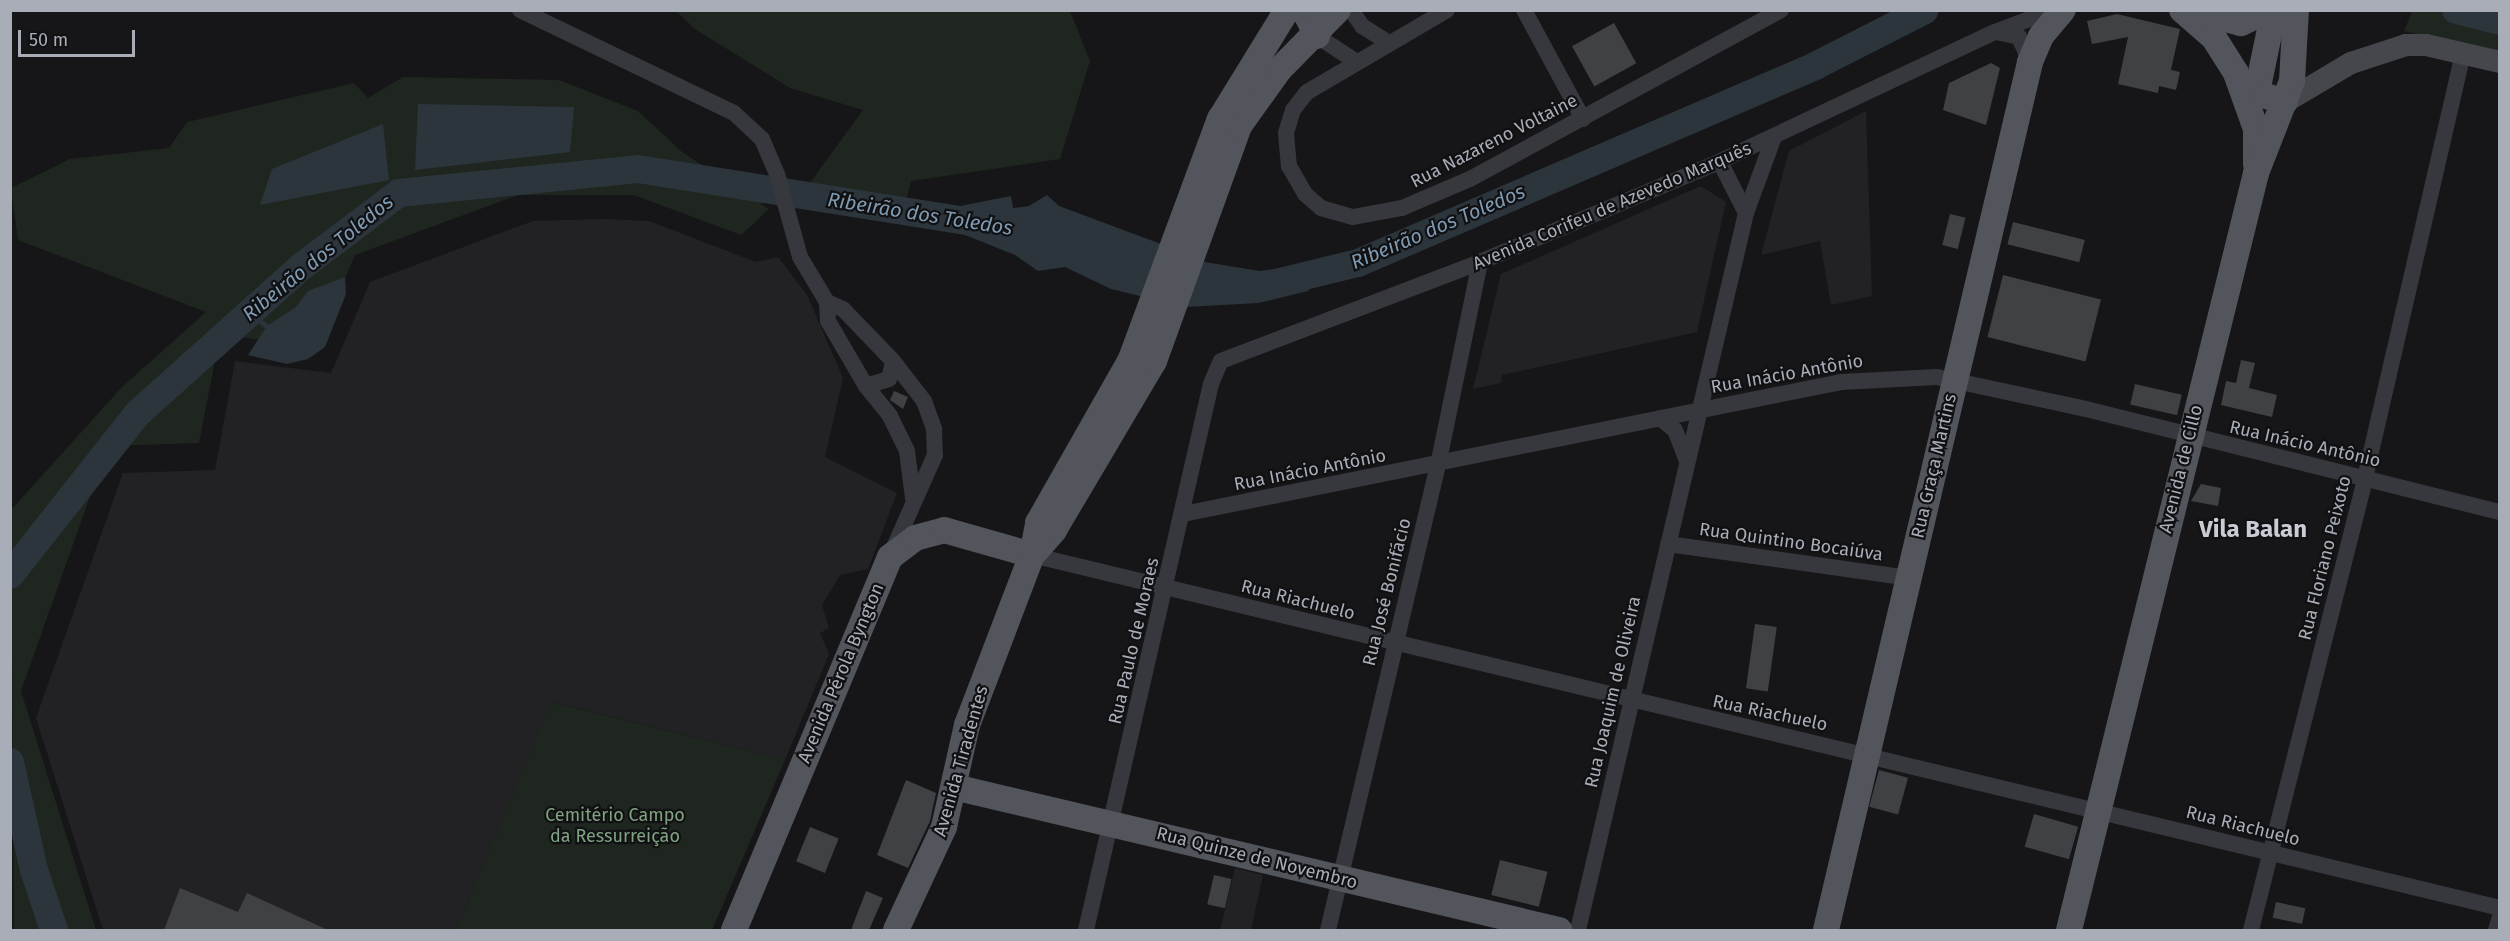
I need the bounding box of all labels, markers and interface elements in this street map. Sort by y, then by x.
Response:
scale bar [21,18,138,56]
text: 50 m [29,29,68,51]
street label: Rua Nazareno Voltaine [1407,90,1581,192]
street label: Avenida Corifeu de Azevedo Marquês [1469,137,1755,275]
water label: Ribeirão dos Toledos [1347,179,1529,275]
water label: Ribeirão dos Toledos [826,188,1014,240]
water label: Ribeirão dos Toledos [238,190,398,326]
street label: Rua Inácio Antônio [1709,350,1865,398]
street label: Rua Graça Martins [1907,392,1961,540]
street label: Avenida de Cillo [2155,403,2207,535]
street label: Rua Inácio Antônio [2227,416,2383,472]
street label: Rua Inácio Antônio [1232,445,1388,495]
street label: Rua Floriano Peixoto [2294,474,2356,642]
street label: Rua José Bonifácio [1358,516,1416,668]
district label: Vila Balan [2199,516,2307,544]
street label: Rua Quintino Bocaiúva [1698,518,1884,566]
street label: Rua Paulo de Moraes [1104,556,1164,726]
street label: Rua Riachuelo [1239,575,1357,625]
street label: Avenida Pérola Byngton [793,580,889,766]
street label: Rua Joaquim de Oliveira [1580,594,1646,790]
street label: Avenida Tiradentes [929,683,993,839]
street label: Rua Riachuelo [1711,690,1829,736]
street label: Rua Riachuelo [2184,801,2302,851]
park label: Cemitério Campo da Ressurreição [545,805,685,848]
street label: Rua Quinze de Novembro [1154,823,1360,893]

